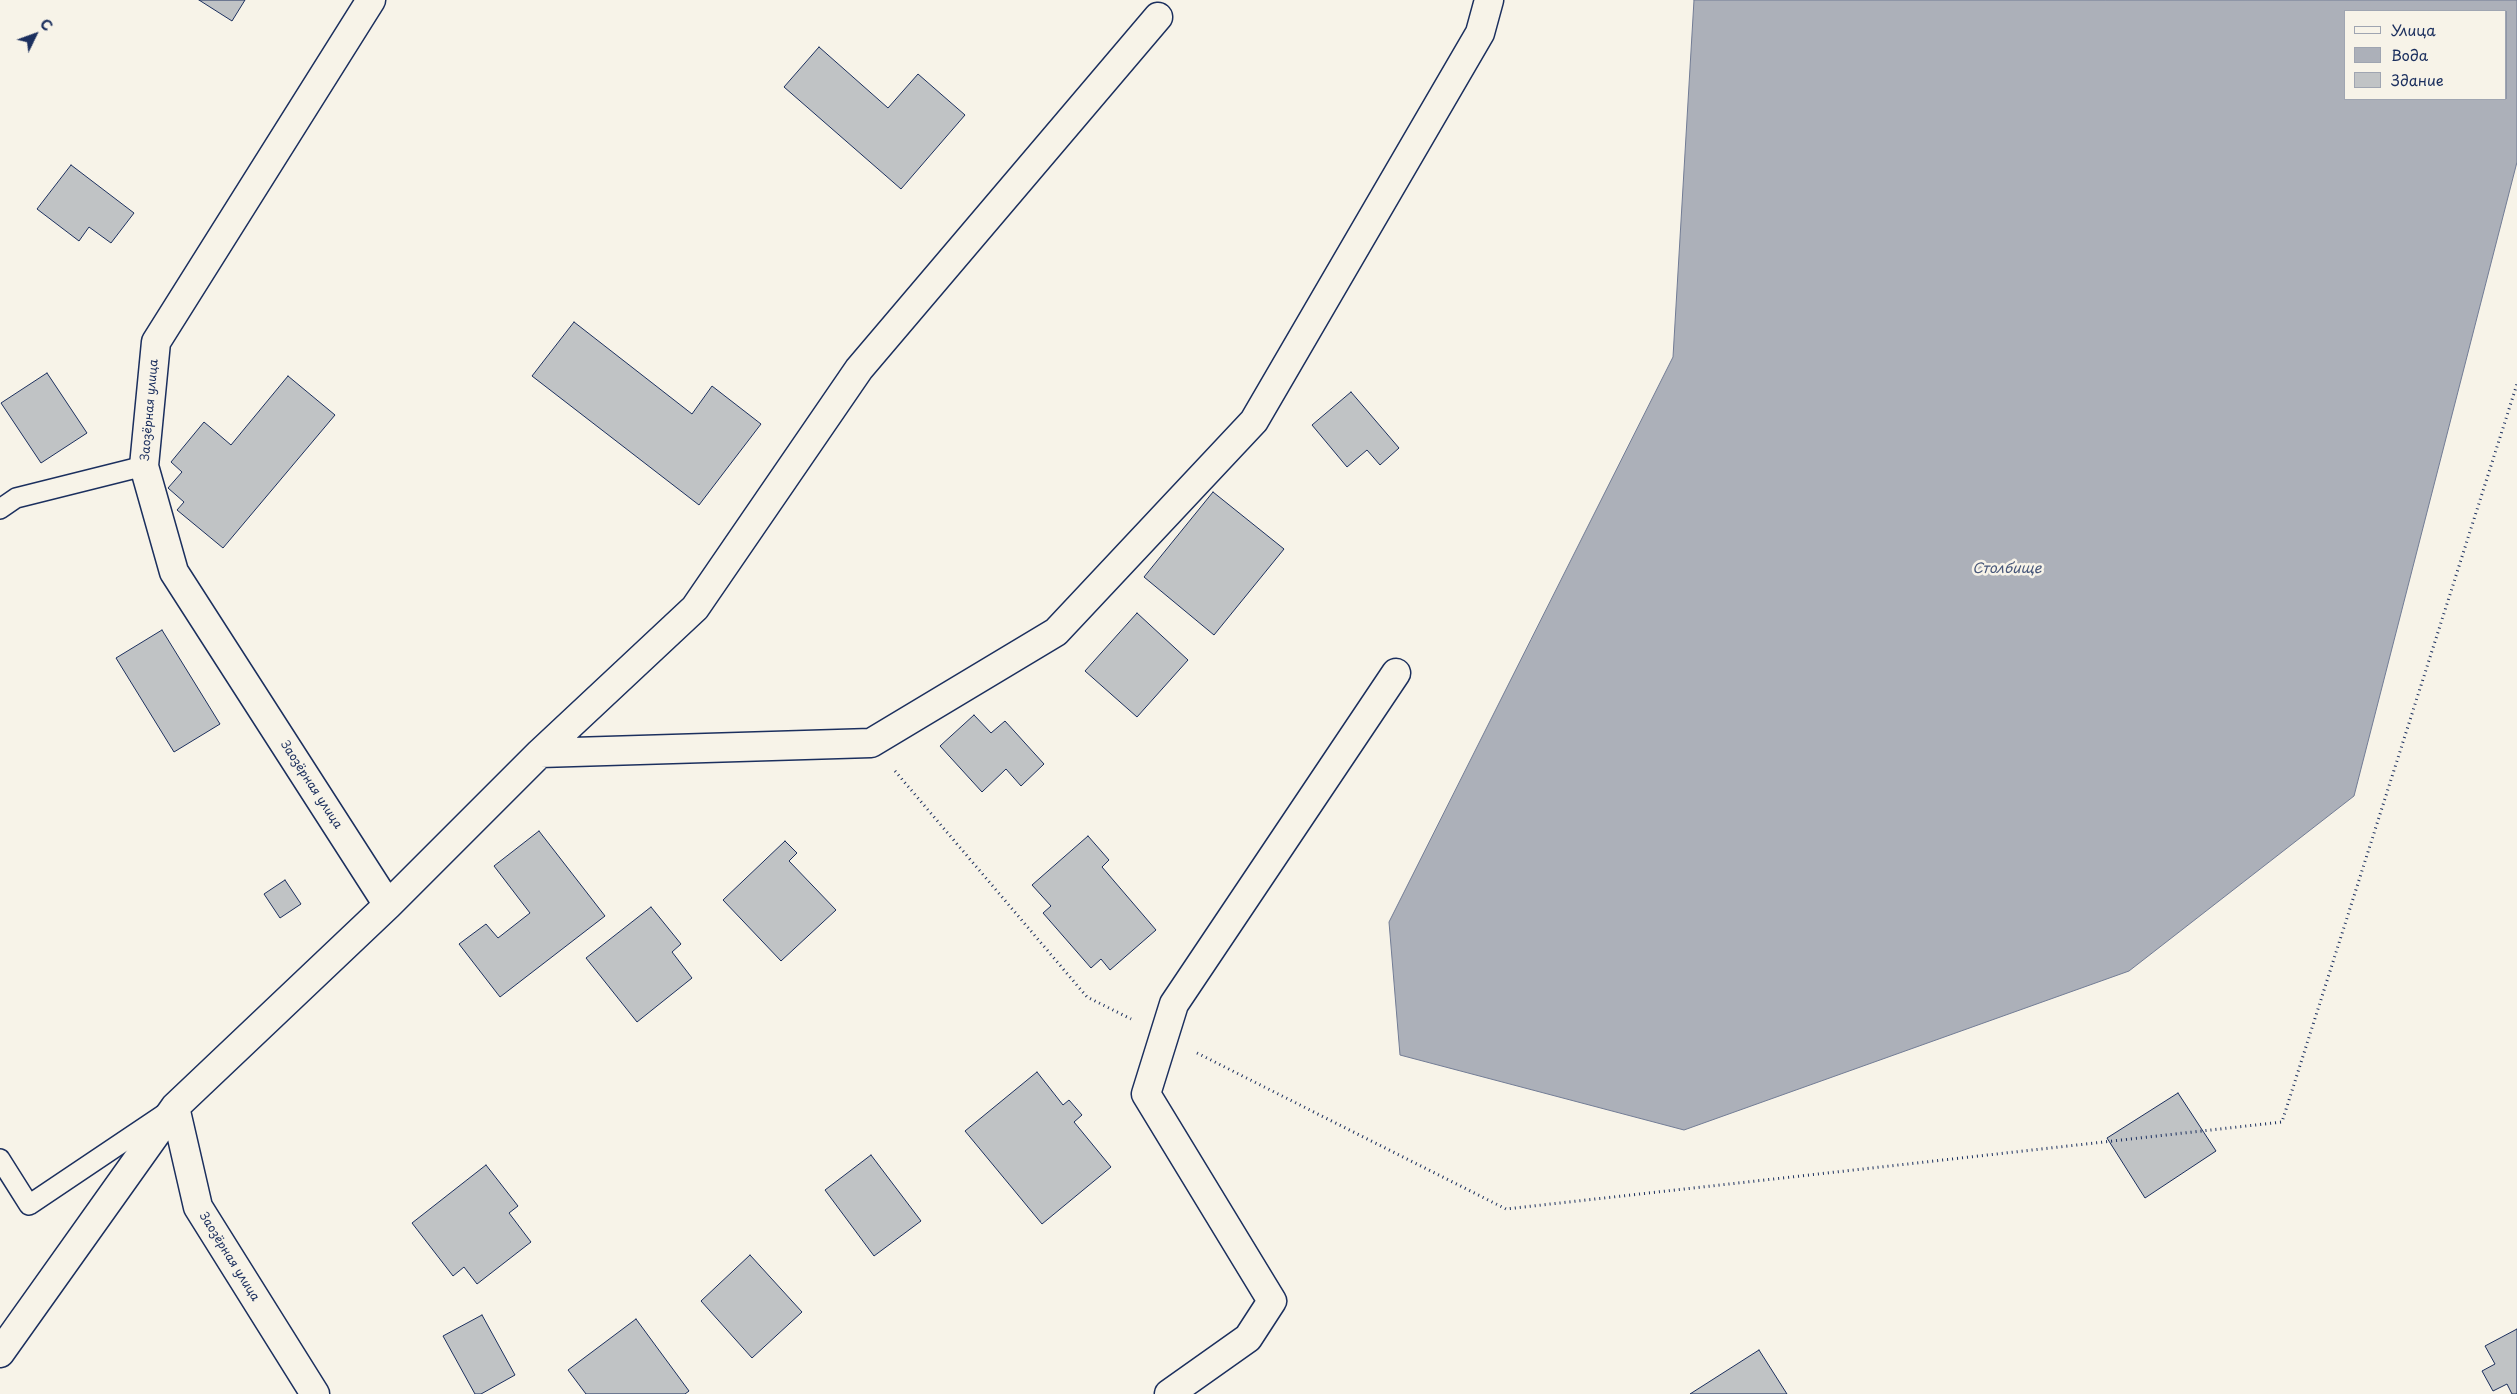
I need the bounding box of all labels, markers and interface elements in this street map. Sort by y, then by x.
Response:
north arrow [10,10,60,60]
legend [2344,10,2507,100]
text: С [35,14,58,36]
text: Улица [2391,18,2436,41]
text: Вода [2391,43,2428,66]
text: Здание [2391,68,2444,91]
street label: Заозёрная улица [138,359,162,461]
water label: Столбище [1972,561,2042,577]
street label: Заозёрная улица [277,738,345,832]
street label: Заозёрная улица [196,1210,262,1304]

